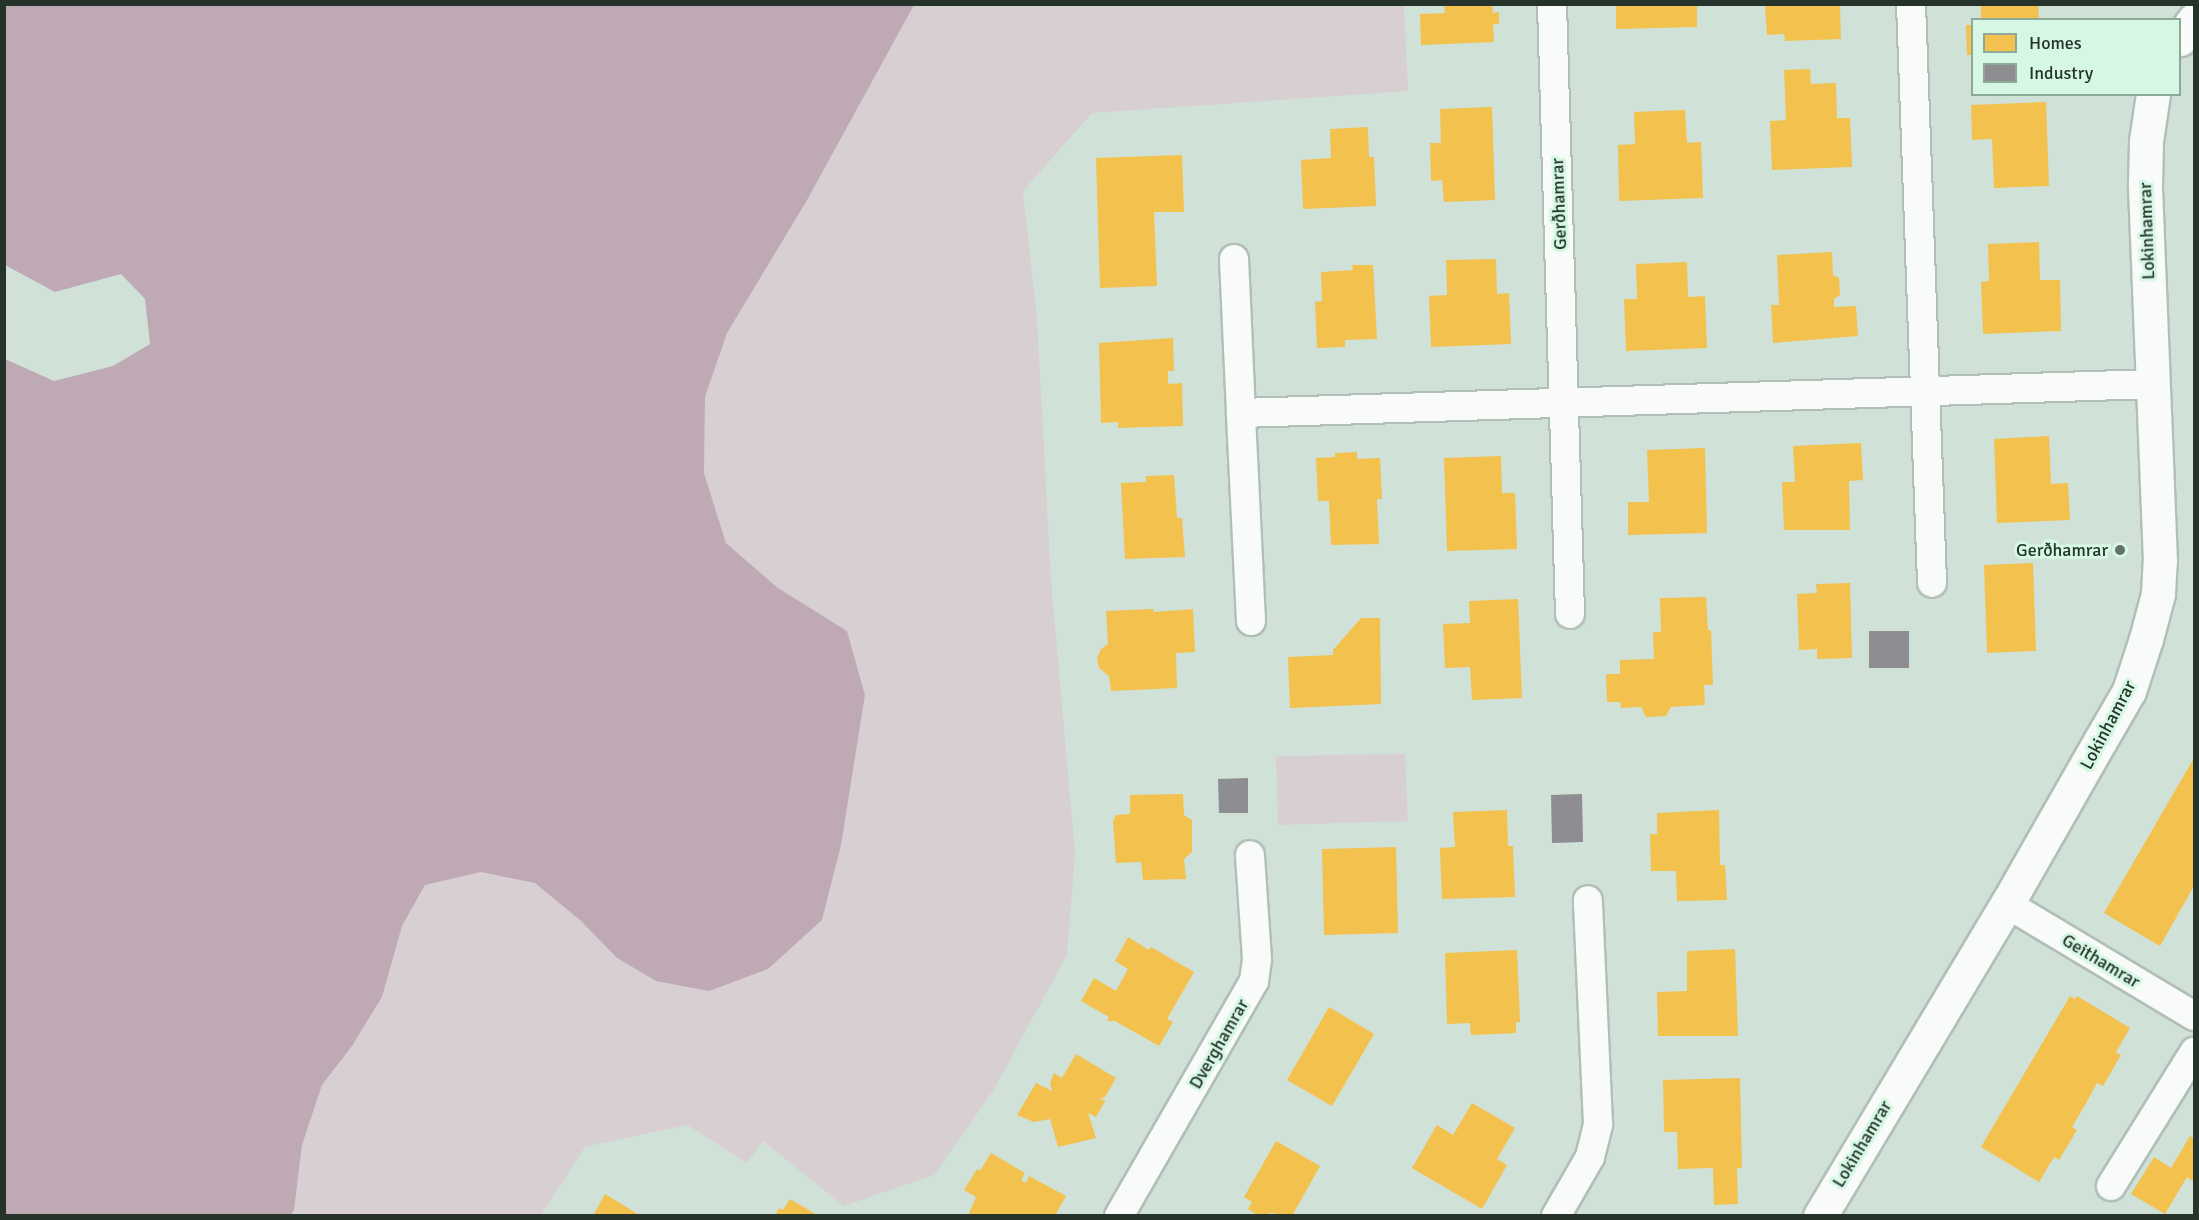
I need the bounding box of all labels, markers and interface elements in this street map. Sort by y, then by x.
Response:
legend [1971,18,2181,96]
text: Homes [2029,32,2082,54]
text: Industry [2029,62,2093,84]
street label: Gerðhamrar [1547,158,1571,250]
street label: Lokinhamrar [2135,182,2159,280]
place label: Gerðhamrar [2016,539,2108,561]
marker: Gerðhamrar [2113,543,2127,557]
street label: Lokinhamrar [2076,677,2140,773]
street label: Geithamrar [2058,929,2144,993]
street label: Dverghamrar [1185,995,1253,1093]
street label: Lokinhamrar [1828,1097,1896,1191]

